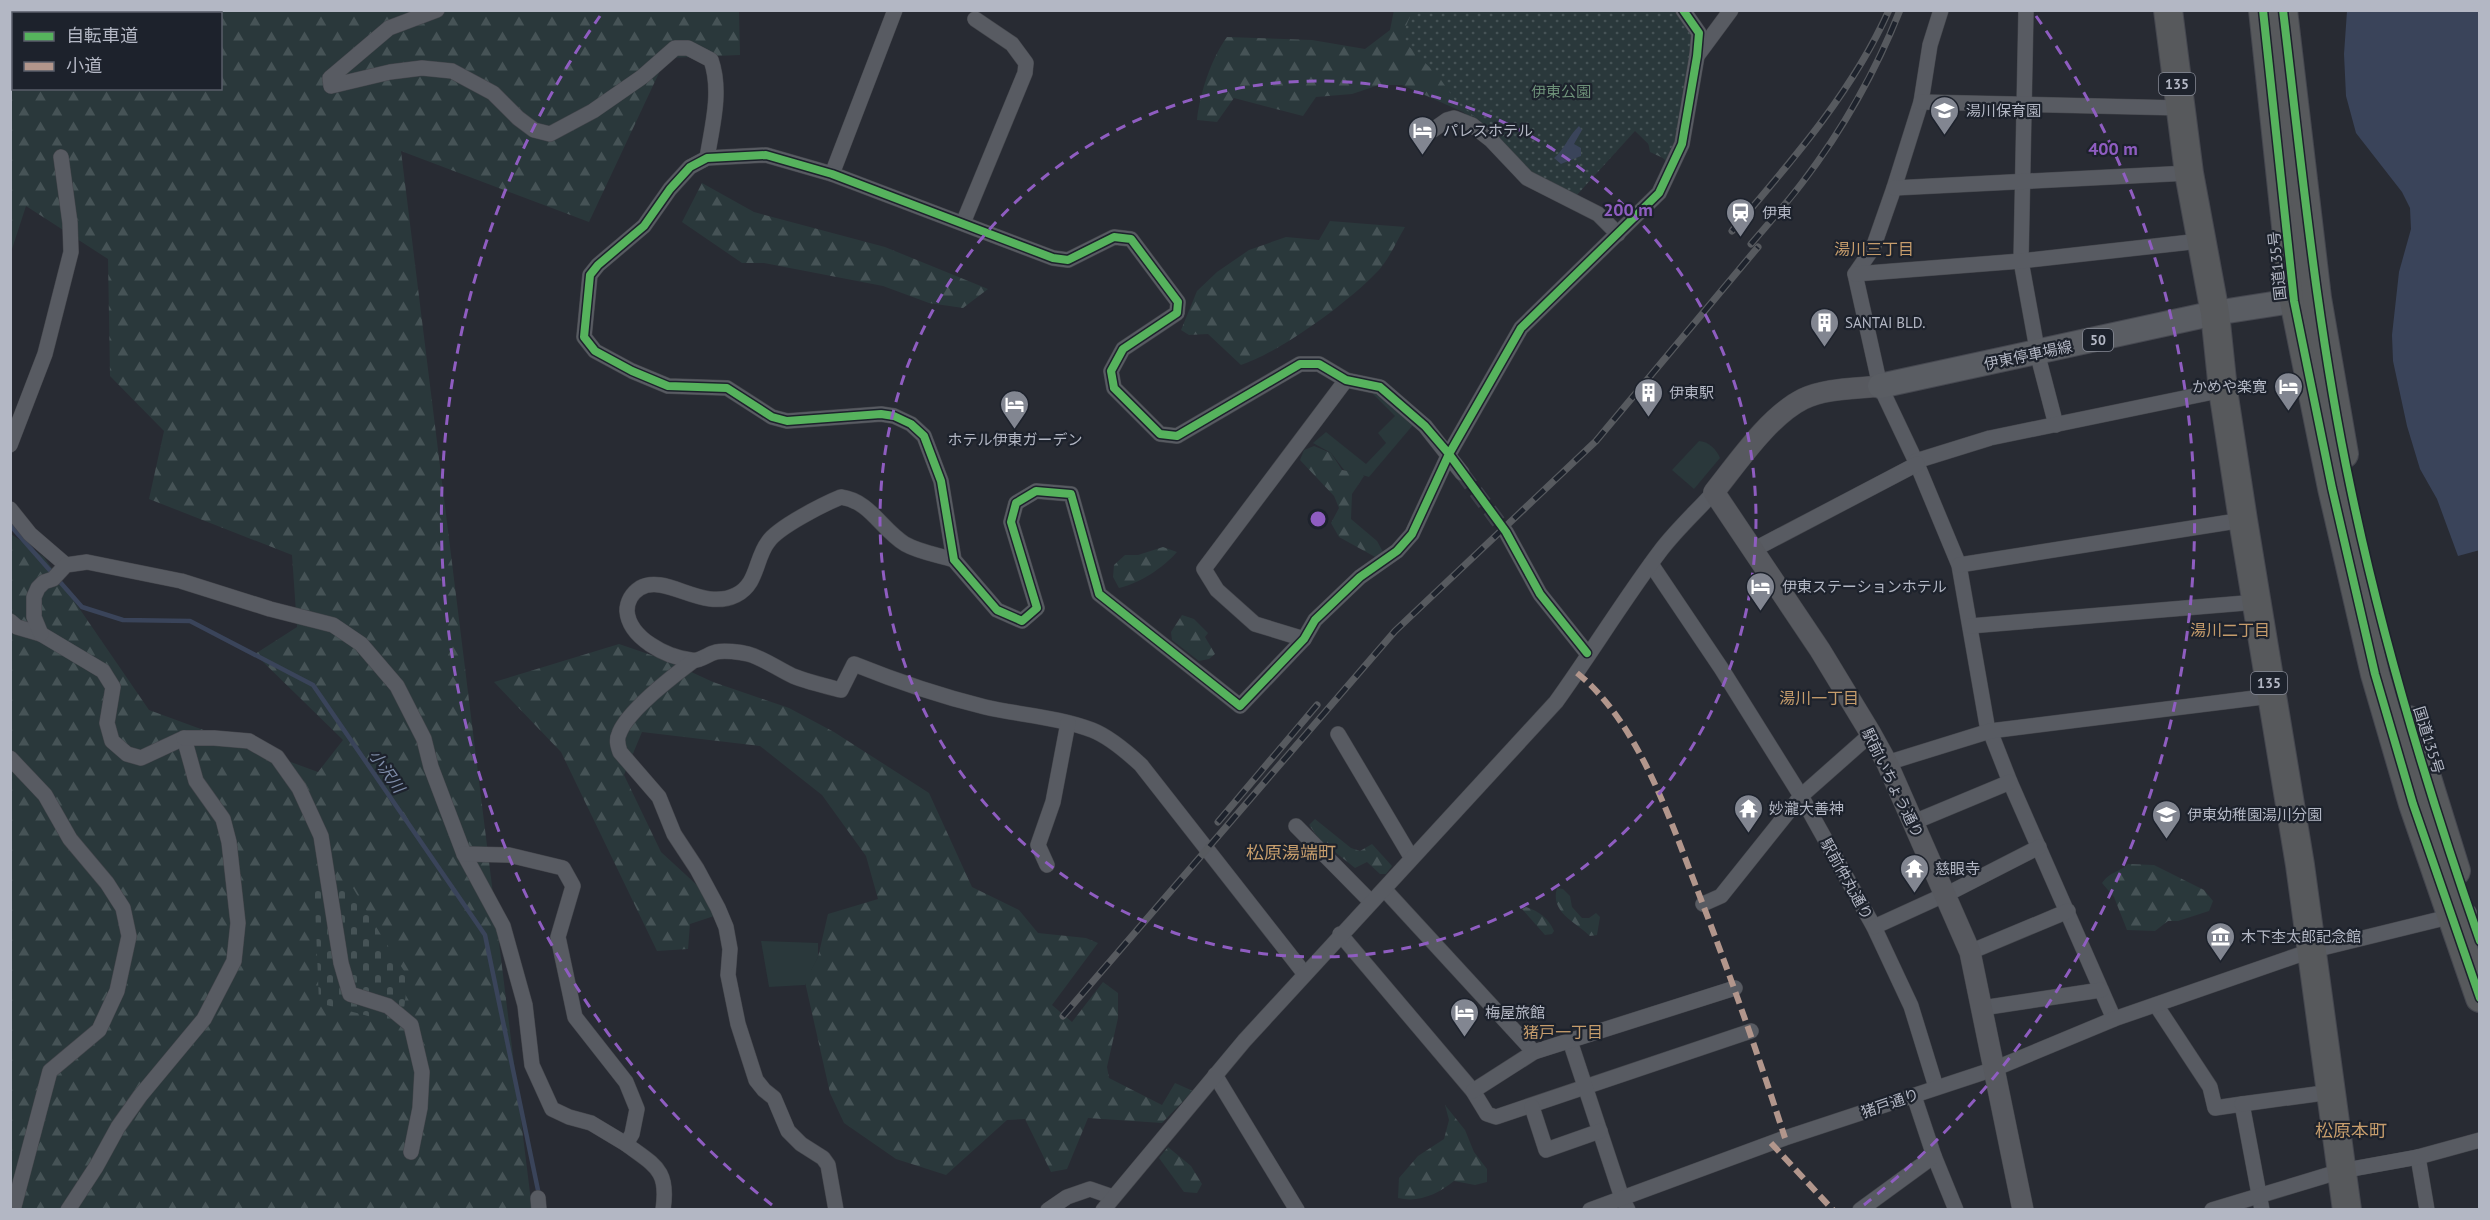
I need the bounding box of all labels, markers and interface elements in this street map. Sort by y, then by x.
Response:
legend [12,12,222,90]
text: 自転車道 [66,24,138,47]
text: 小道 [66,54,102,77]
road number: 135 [2159,73,2195,95]
park label: 伊東公園 [1531,82,1591,101]
school or university icon: 湯川保育園 [1929,94,1961,136]
place label: 湯川保育園 [1966,101,2041,120]
hotel icon: パレスホテル [1406,114,1438,156]
place label: パレスホテル [1443,121,1533,140]
text: 400 m [2088,137,2138,160]
station icon: 伊東 [1725,196,1757,238]
text: 200 m [1603,198,1653,221]
place label: 伊東 [1762,203,1792,222]
street label: 国道135号 [2264,230,2290,302]
district label: 湯川三丁目 [1834,239,1914,259]
building icon: SANTAI BLD. [1808,306,1840,348]
place label: SANTAI BLD. [1845,313,1925,332]
road number: 50 [2083,329,2113,351]
street label: 伊東停車場線 [1982,336,2074,374]
hotel icon: かめや楽寛 [2272,370,2304,412]
building icon: 伊東駅 [1632,376,1664,418]
place label: かめや楽寛 [2192,377,2267,396]
place label: 伊東駅 [1669,383,1714,402]
hotel icon: ホテル伊東ガーデン [999,388,1031,430]
place label: ホテル伊東ガーデン [947,430,1083,449]
centre of rings [1308,509,1328,529]
hotel icon: 伊東ステーションホテル [1745,570,1777,612]
place label: 伊東ステーションホテル [1782,577,1947,596]
district label: 湯川二丁目 [2190,620,2270,640]
road number: 135 [2251,672,2287,694]
district label: 湯川一丁目 [1779,688,1859,708]
street label: 国道135号 [2410,704,2448,776]
street label: 駅前いちょう通り [1858,725,1928,841]
water label: 小沢川 [365,746,410,798]
temple icon: 妙瀧大善神 [1732,792,1764,834]
school or university icon: 伊東幼稚園湯川分園 [2150,798,2182,840]
place label: 妙瀧大善神 [1769,799,1844,818]
place label: 伊東幼稚園湯川分園 [2187,805,2322,824]
street label: 駅前仲丸通り [1817,835,1877,923]
district label: 松原湯端町 [1246,841,1336,864]
temple icon: 慈眼寺 [1898,852,1930,894]
place label: 慈眼寺 [1935,859,1980,878]
museum icon: 木下杢太郎記念館 [2204,920,2236,962]
place label: 木下杢太郎記念館 [2241,927,2361,946]
hotel icon: 梅屋旅館 [1448,996,1480,1038]
place label: 梅屋旅館 [1485,1003,1545,1022]
district label: 猪戸一丁目 [1523,1022,1603,1042]
street label: 猪戸通り [1859,1084,1921,1122]
district label: 松原本町 [2315,1119,2387,1142]

